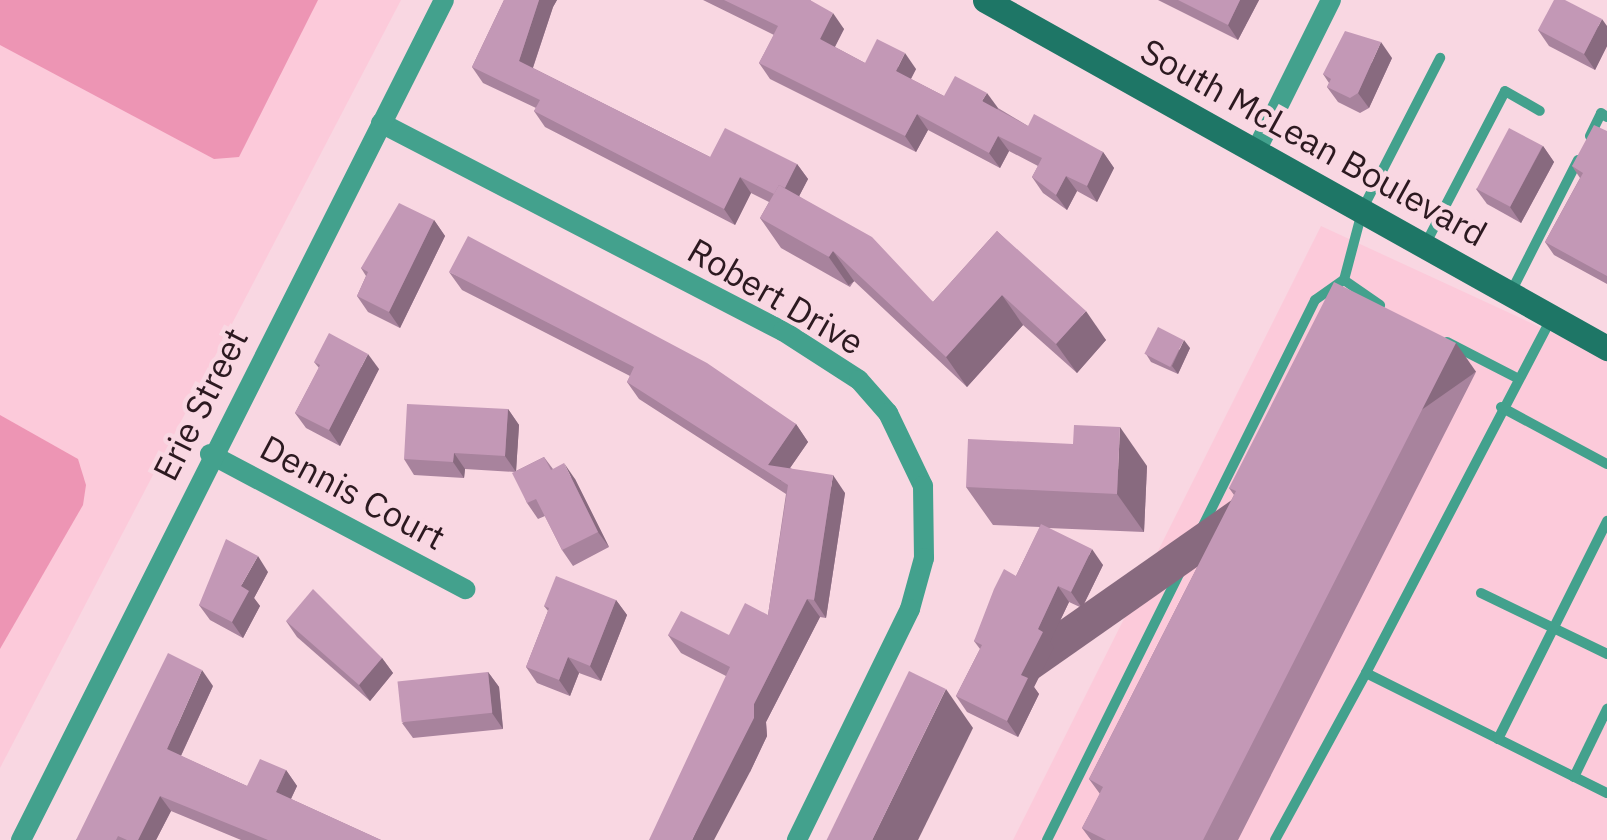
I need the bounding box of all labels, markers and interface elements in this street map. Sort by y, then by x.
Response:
street label: South McLean Boulevard [1134,29,1494,255]
street label: Robert Drive [681,229,871,363]
street label: Erie Street [144,321,256,487]
street label: Dennis Court [254,426,452,558]

